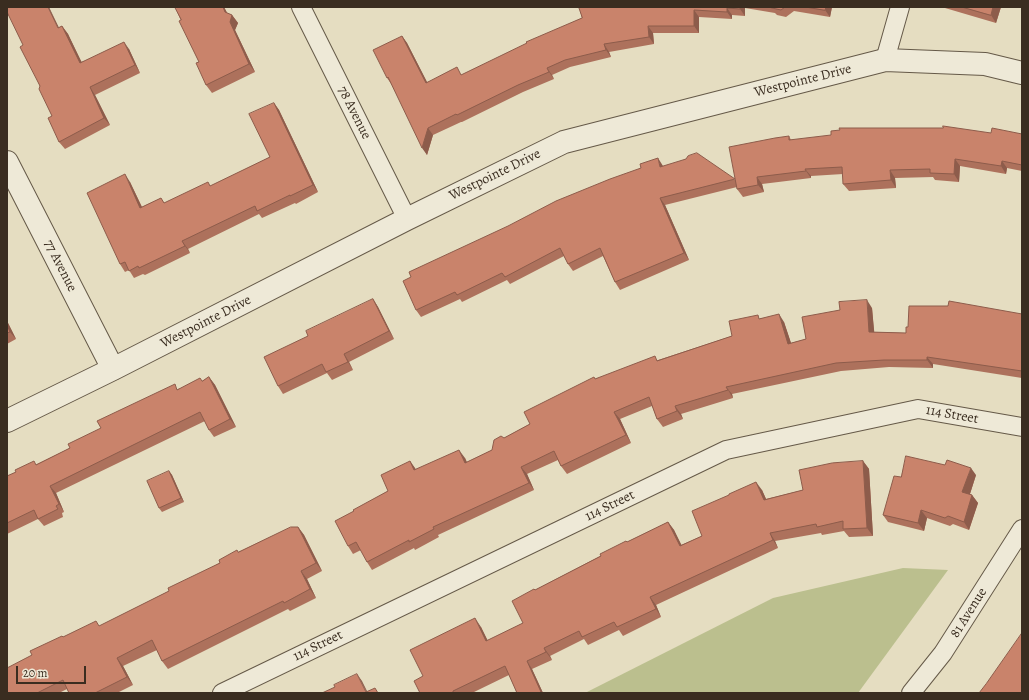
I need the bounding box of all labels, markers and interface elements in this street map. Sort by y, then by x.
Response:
street label: Westpointe Drive [753,61,853,101]
street label: 78 Avenue [334,84,374,142]
street label: Westpointe Drive [447,146,543,204]
street label: 77 Avenue [40,237,80,295]
street label: Westpointe Drive [158,292,254,352]
street label: 114 Street [924,402,980,428]
street label: 114 Street [582,487,638,525]
street label: 81 Avenue [947,585,991,641]
street label: 114 Street [290,627,346,665]
scale bar [18,658,88,684]
text: 20 m [23,665,47,681]

